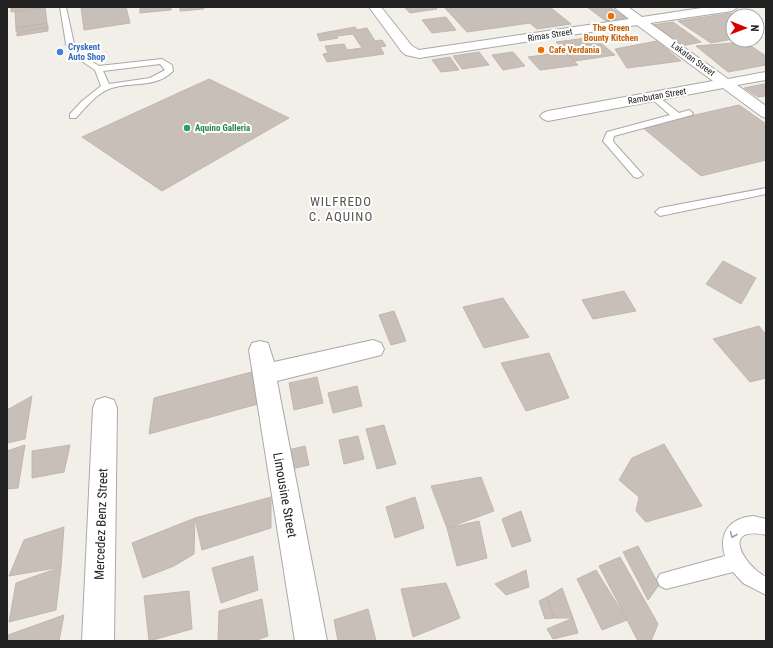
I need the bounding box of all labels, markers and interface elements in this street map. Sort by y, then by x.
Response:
north arrow [725,8,765,48]
marker: The Green Bounty Kitchen [606,11,616,21]
place label: The Green Bounty Kitchen [584,23,638,43]
text: N [748,25,761,32]
street label: Rimas Street [527,26,573,43]
street label: Lakatan Street [669,40,717,78]
place label: Cryskent Auto Shop [68,42,106,62]
marker: Cafe Verdania [536,45,546,55]
place label: Cafe Verdania [549,45,599,55]
marker: Cryskent Auto Shop [55,47,65,57]
street label: Rambutan Street [627,86,687,106]
marker: Aquino Galleria [182,123,192,133]
place label: Aquino Galleria [195,123,250,133]
district label: WILFREDO C. AQUINO [309,194,373,224]
street label: Limousine Street [270,451,300,539]
street label: Mercedez Benz Street [92,468,110,580]
one-way arrow [730,532,738,539]

